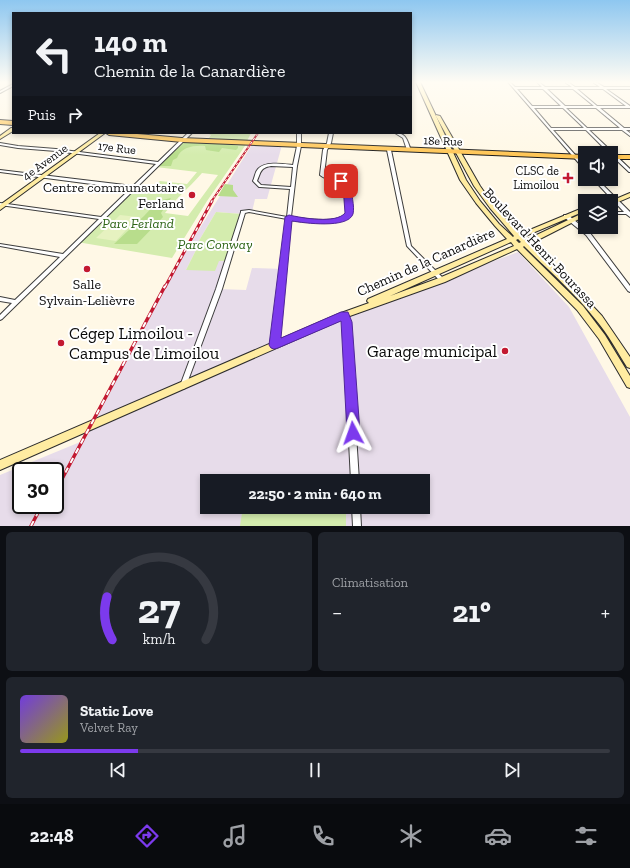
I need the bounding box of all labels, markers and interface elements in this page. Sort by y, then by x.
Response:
text: 140 m [94,26,167,59]
icon: left [28,28,80,80]
text: Chemin de la Canardière [94,60,285,82]
icon: right [64,104,86,126]
text: Puis [28,106,56,124]
street label: 18e Rue [423,133,463,149]
street label: 17e Rue [97,139,137,157]
street label: 4e Avenue [20,141,71,183]
map controls [578,146,618,234]
button: sound [578,146,618,186]
pin [324,164,358,198]
place label: CLSC de Limoilou [513,164,559,192]
icon: arrive [330,170,352,192]
marker: CLSC de Limoilou [562,172,574,184]
place label: Centre communautaire Ferland [43,179,184,212]
street label: Boulevard Henri-Bourassa [480,184,600,312]
marker: Centre communautaire Ferland [187,190,197,200]
button: layers [578,194,618,234]
park label: Parc Ferland [102,215,174,232]
street label: Chemin de la Canardière [355,224,498,300]
park label: Parc Conway [178,236,253,253]
marker: Salle Sylvain-Lelièvre [82,264,92,274]
place label: Salle Sylvain-Lelièvre [39,276,135,309]
place label: Cégep Limoilou - Campus de Limoilou [69,323,220,363]
marker: Cégep Limoilou - Campus de Limoilou [56,338,66,348]
place label: Garage municipal [367,341,497,361]
marker: Garage municipal [500,346,510,356]
position arrow [332,412,374,454]
speed limit sign: 30 [12,462,64,514]
text: 22:50 · 2 min · 640 m [249,485,381,503]
text: Climatisation [332,575,408,590]
text: 27 [138,583,181,633]
text: 21° [452,594,491,630]
text: − [332,599,342,626]
text: + [601,599,610,626]
text: km/h [143,630,175,647]
text: Static Love [80,702,153,720]
text: Velvet Ray [80,720,138,735]
icon: previous [107,759,129,781]
icon: pause [304,759,326,781]
icon: next [501,759,523,781]
icon: directions [133,822,161,850]
icon: music [221,822,249,850]
icon: phone [309,822,337,850]
icon: climate [397,822,425,850]
icon: car [484,822,512,850]
icon: filters [572,822,600,850]
text: 22:48 [30,825,74,847]

